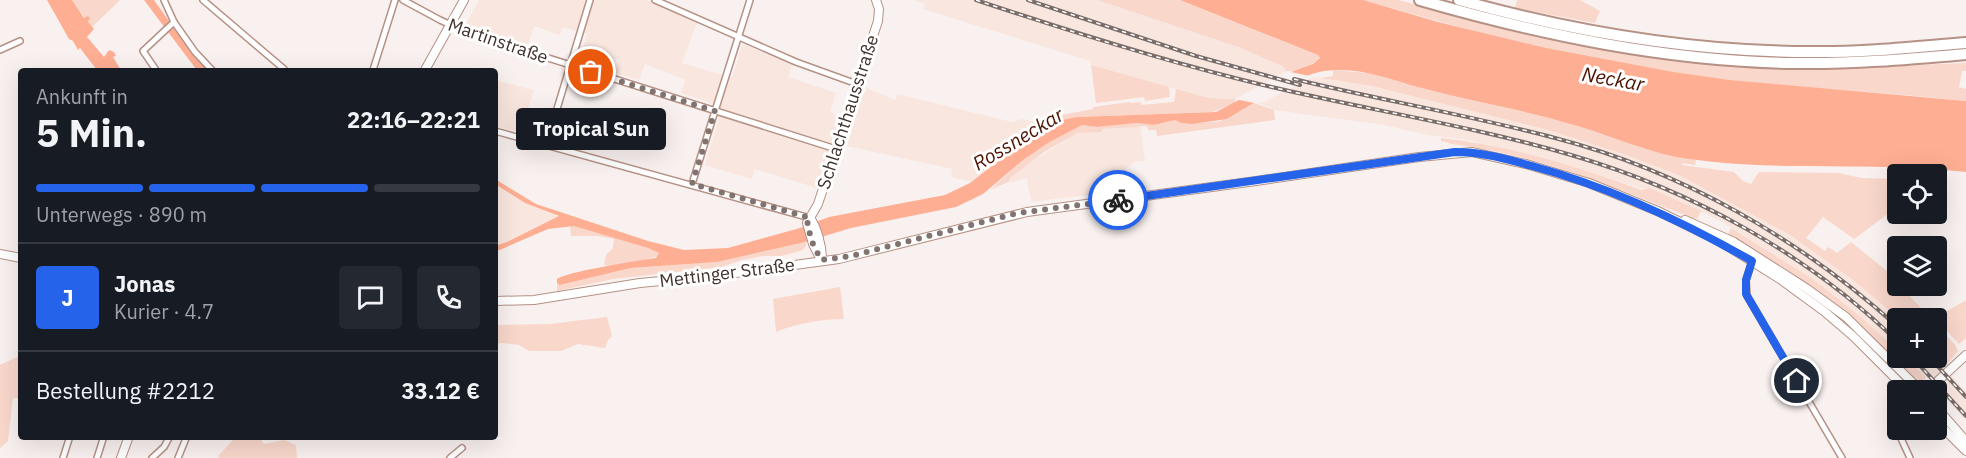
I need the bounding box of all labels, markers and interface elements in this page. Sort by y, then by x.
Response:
street label: Martinstraße [445,13,551,68]
street label: Schlachthausstraße [812,32,883,192]
pin [565,46,616,97]
icon: bag [574,55,607,88]
water label: Neckar [1580,60,1647,97]
text: Ankunft in [36,83,128,110]
water label: Rossneckar [967,100,1069,176]
text: 22:16–22:21 [347,105,480,134]
text: 5 Min. [36,107,147,158]
callout: Tropical Sun [516,108,666,150]
text: Tropical Sun [533,115,649,142]
map controls [1887,164,1947,440]
button: locate [1887,164,1947,224]
courier [1088,170,1148,230]
icon: bike [1102,184,1135,217]
text: Unterwegs · 890 m [36,201,207,228]
button: layers [1887,236,1947,296]
street label: Mettinger Straße [658,253,796,292]
button: chat [339,266,402,329]
button: phone [417,266,480,329]
text: Jonas [114,269,175,298]
text: J [61,283,74,312]
text: Kurier · 4.7 [114,298,214,325]
button: + [1887,308,1947,368]
pin [1771,355,1822,406]
icon: home [1780,364,1813,397]
text: Bestellung #2212 [36,376,215,405]
text: 33.12 € [401,376,480,405]
button: − [1887,380,1947,440]

